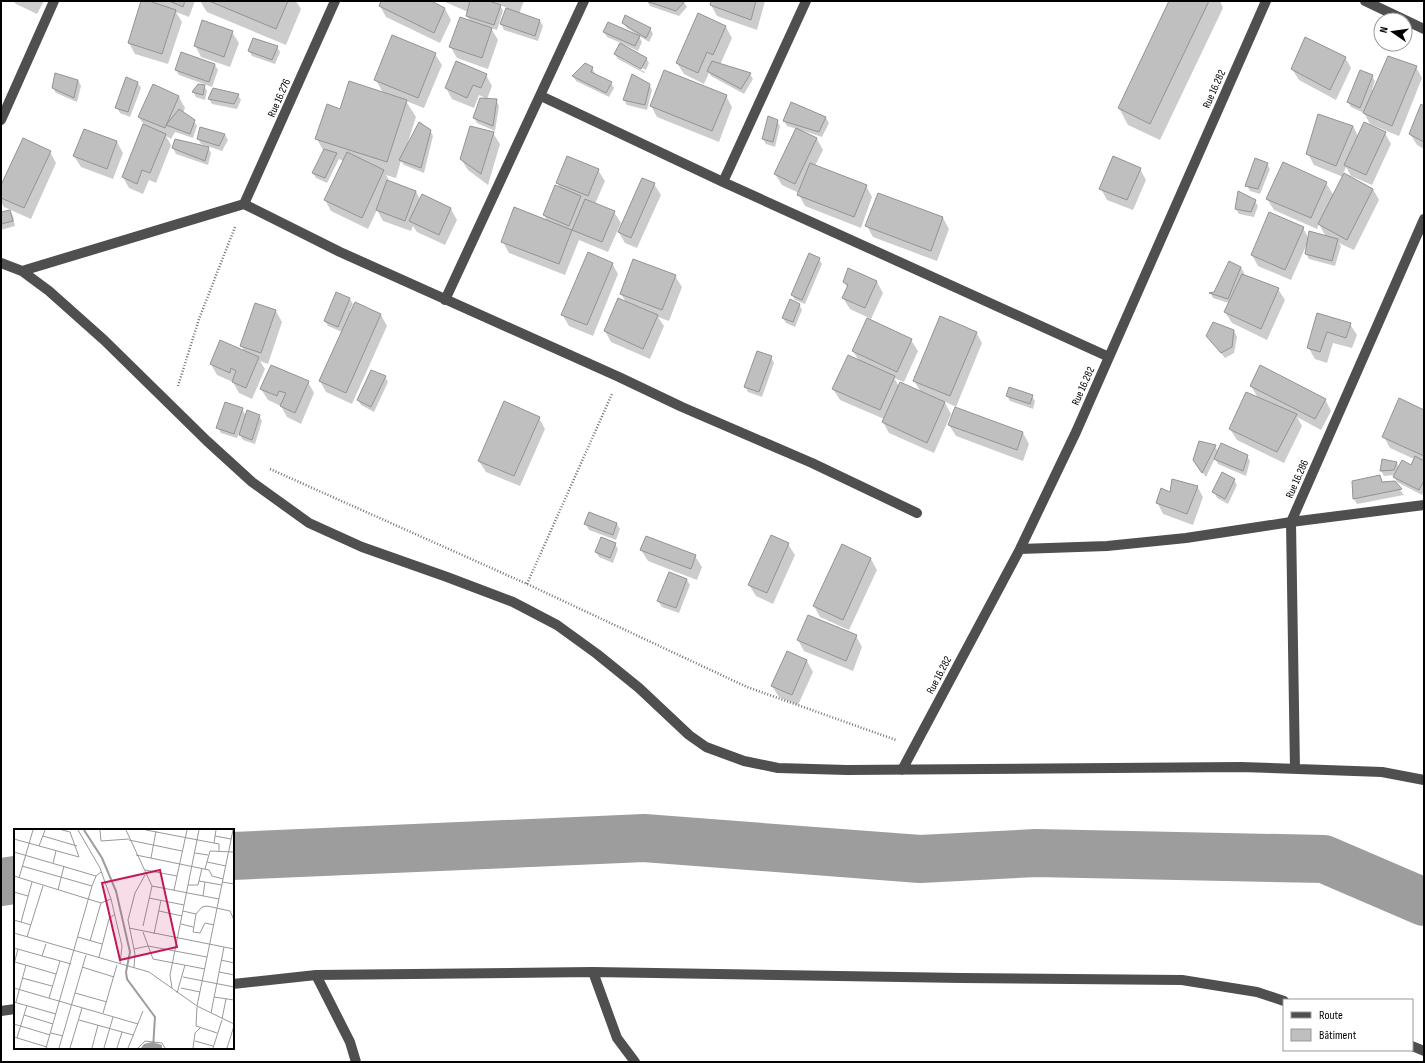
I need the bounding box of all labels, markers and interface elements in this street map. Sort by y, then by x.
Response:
north arrow [1373,12,1413,52]
text: N [1377,25,1391,34]
street label: Rue 16.282 [1200,67,1228,110]
street label: Rue 16.276 [265,77,293,119]
street label: Rue 16.282 [1069,364,1097,407]
street label: Rue 16.286 [1283,458,1311,500]
street label: Rue 16.282 [924,654,955,696]
inset map [14,829,234,1049]
legend [1283,999,1413,1051]
text: Route [1319,1008,1343,1023]
text: Bâtiment [1319,1028,1357,1043]

